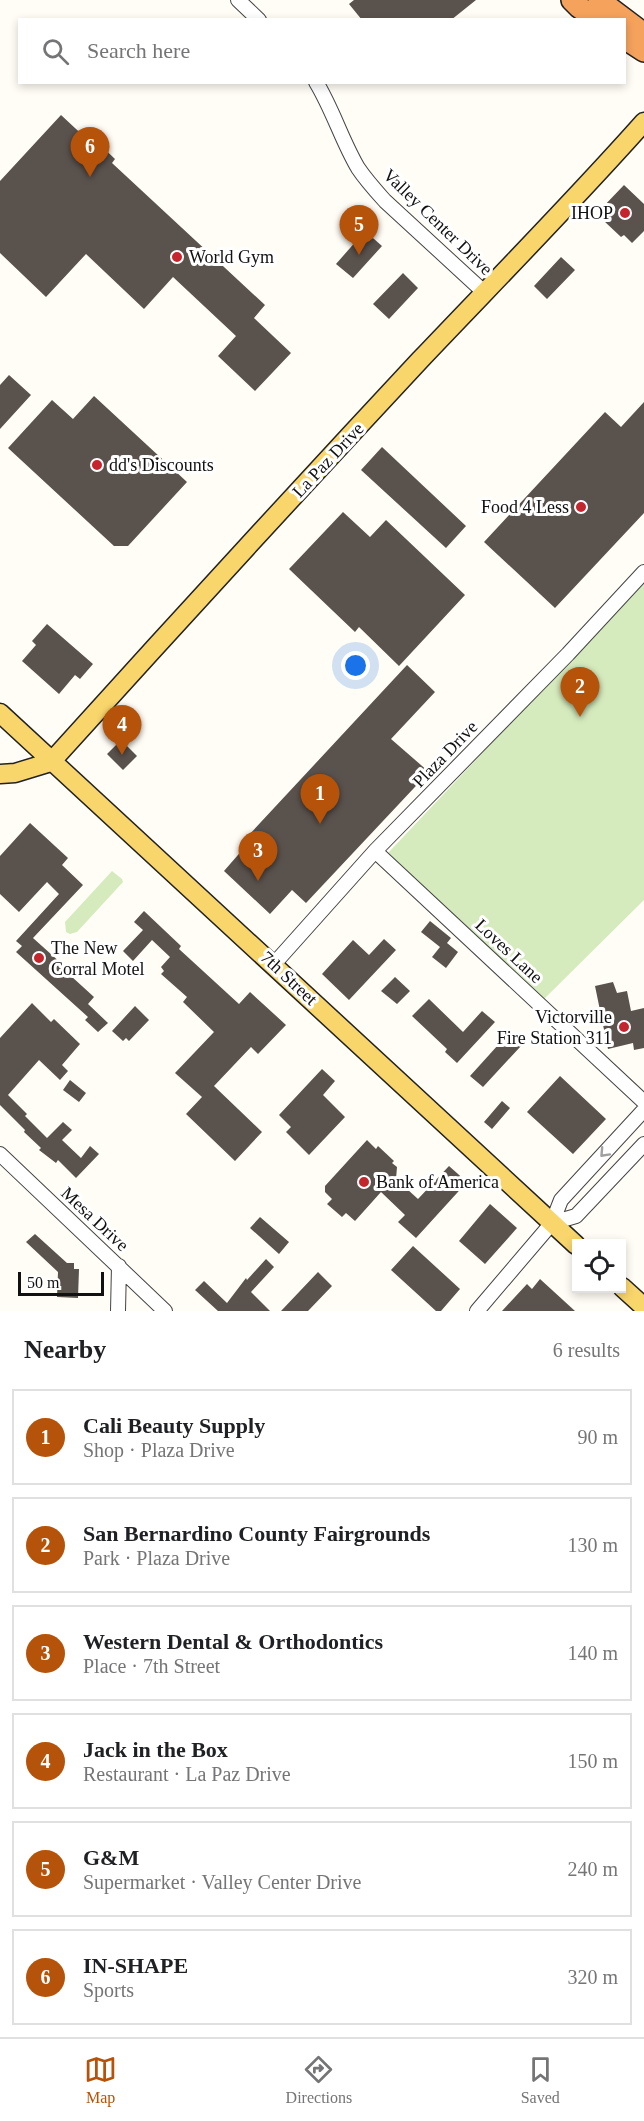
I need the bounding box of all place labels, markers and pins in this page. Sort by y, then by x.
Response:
pin: 6 [70,128,110,177]
place label: IHOP [571,203,613,223]
pin: 5 [340,206,378,255]
marker: IHOP [618,206,632,220]
place label: World Gym [189,247,274,267]
marker: World Gym [170,250,184,264]
place label: dd's Discounts [109,455,214,475]
marker: dd's Discounts [90,458,104,472]
place label: Food 4 Less [481,497,569,517]
marker: Food 4 Less [574,500,588,514]
pin: 2 [560,668,600,717]
pin: 4 [102,706,142,755]
pin: 1 [300,774,340,824]
pin: 3 [238,832,278,881]
place label: The New Corral Motel [51,938,144,979]
marker: The New Corral Motel [32,951,46,965]
place label: Victorville Fire Station 311 [497,1007,612,1048]
marker: Victorville Fire Station 311 [617,1020,631,1034]
place label: Bank of America [376,1172,499,1192]
marker: Bank of America [357,1175,371,1189]

